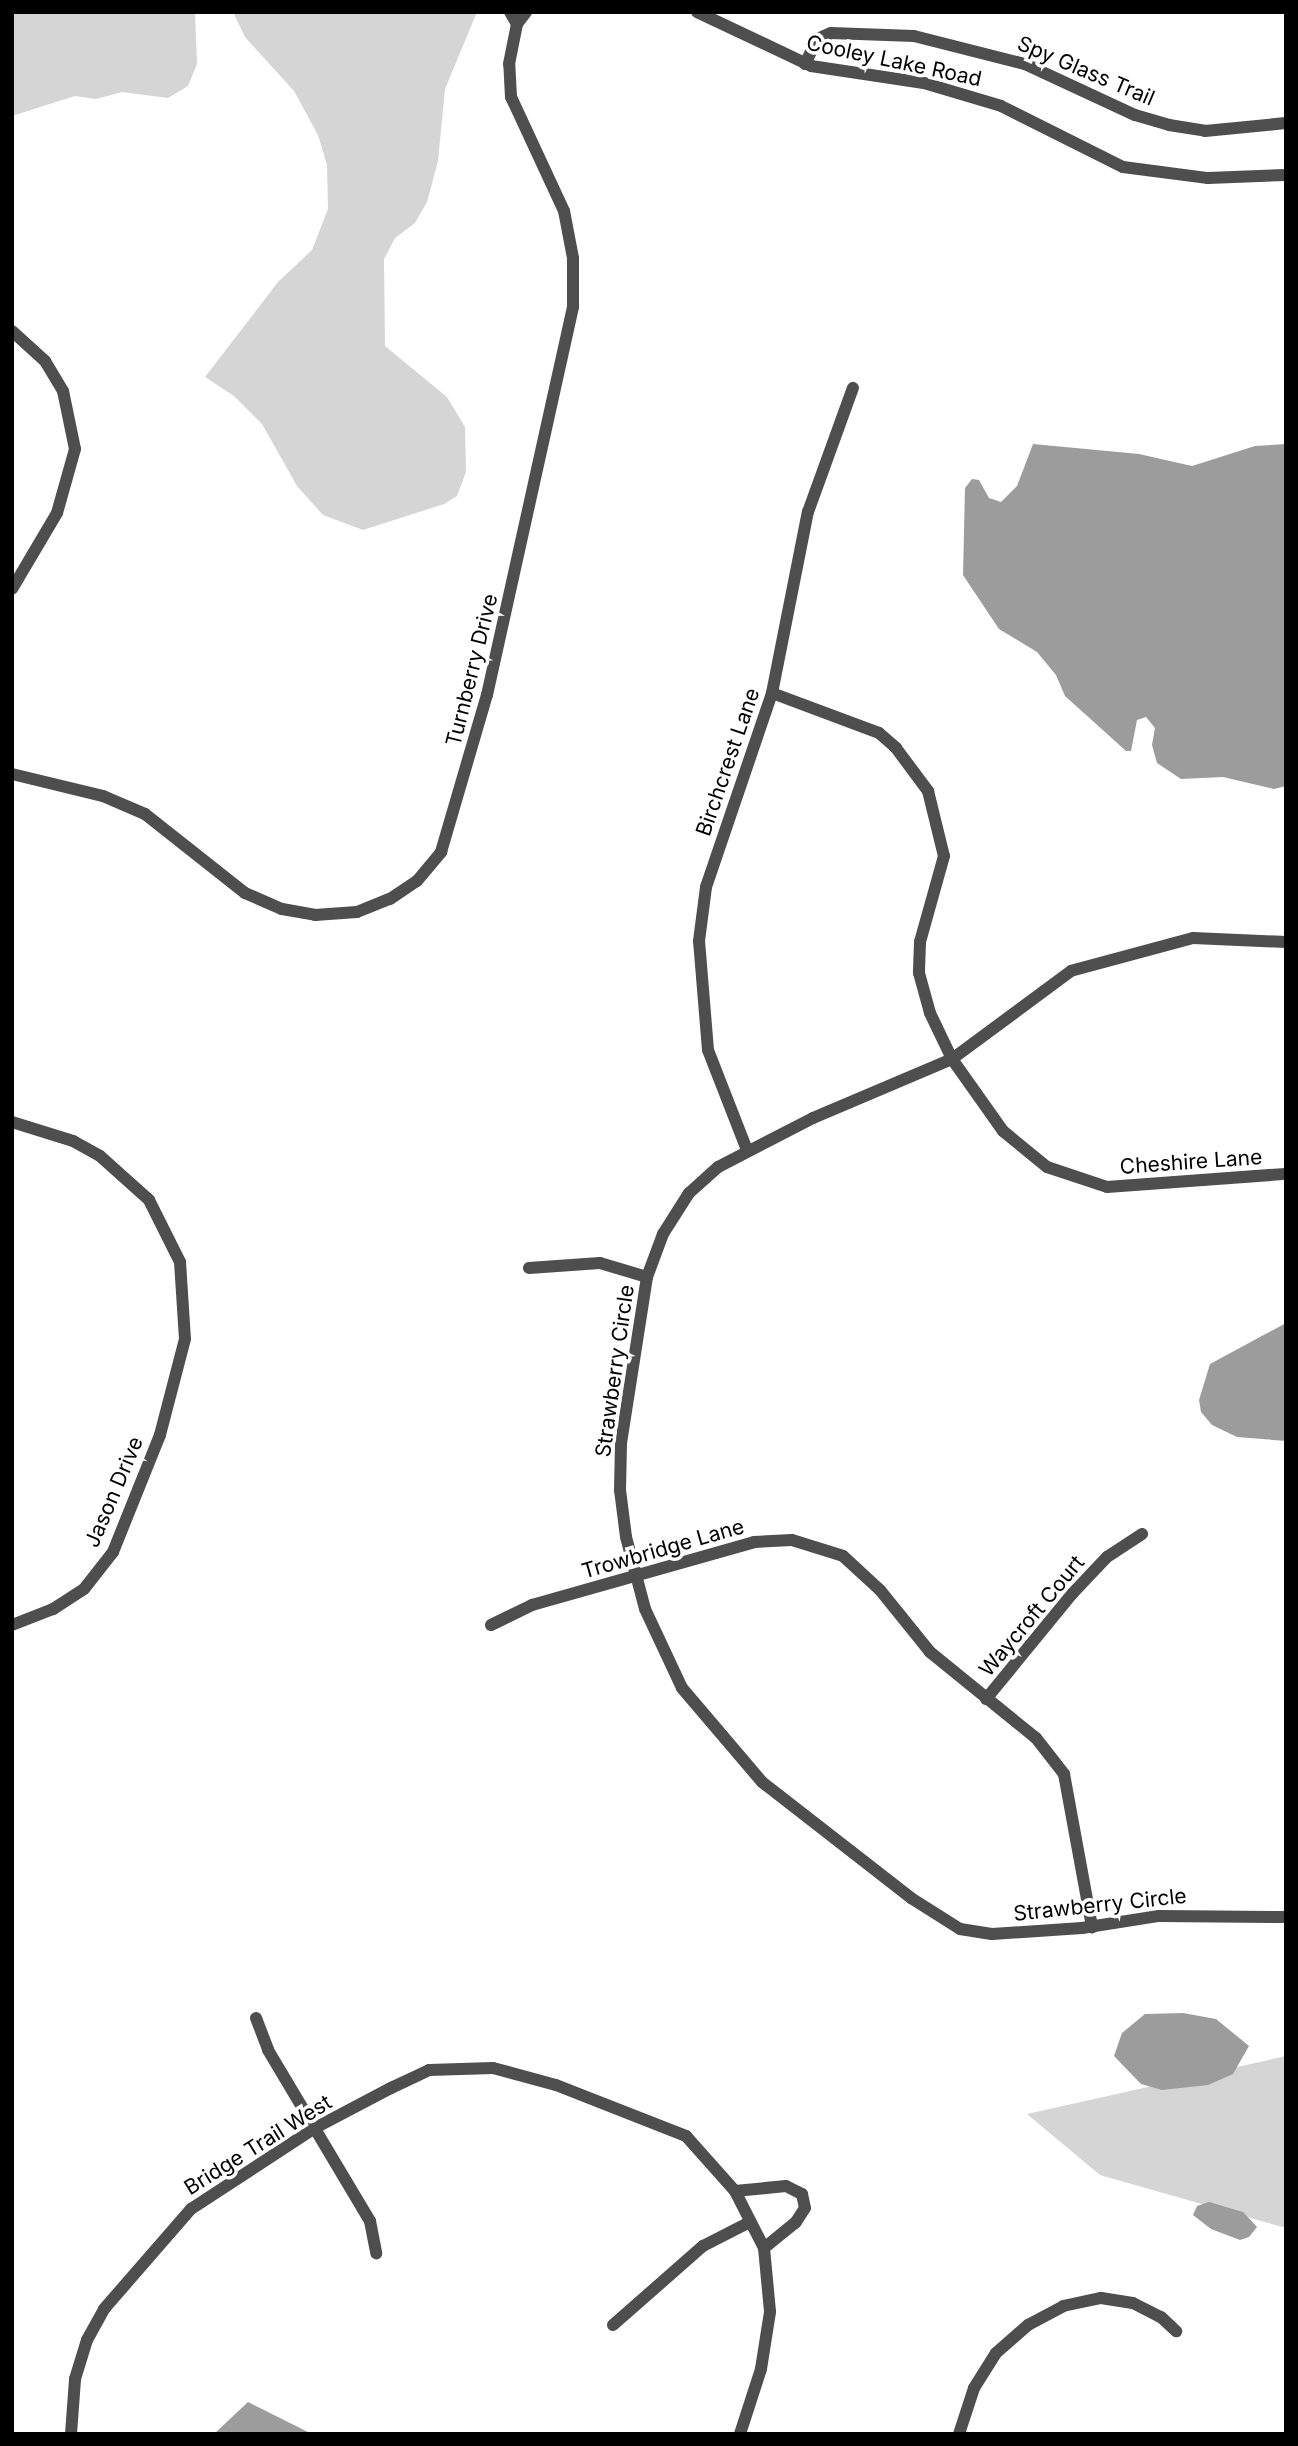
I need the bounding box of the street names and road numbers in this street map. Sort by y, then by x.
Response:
street label: Cooley Lake Road [804,30,984,92]
street label: Spy Glass Trail [1014,31,1158,111]
street label: Turnberry Drive [441,591,503,749]
street label: Birchcrest Lane [691,685,765,839]
street label: Cheshire Lane [1119,1144,1263,1180]
street label: Strawberry Circle [590,1283,640,1459]
street label: Jason Drive [79,1433,149,1551]
street label: Trowbridge Lane [579,1514,747,1584]
street label: Waycroft Court [974,1550,1090,1682]
street label: Strawberry Circle [1012,1883,1188,1927]
street label: Bridge Trail West [180,2090,336,2200]

